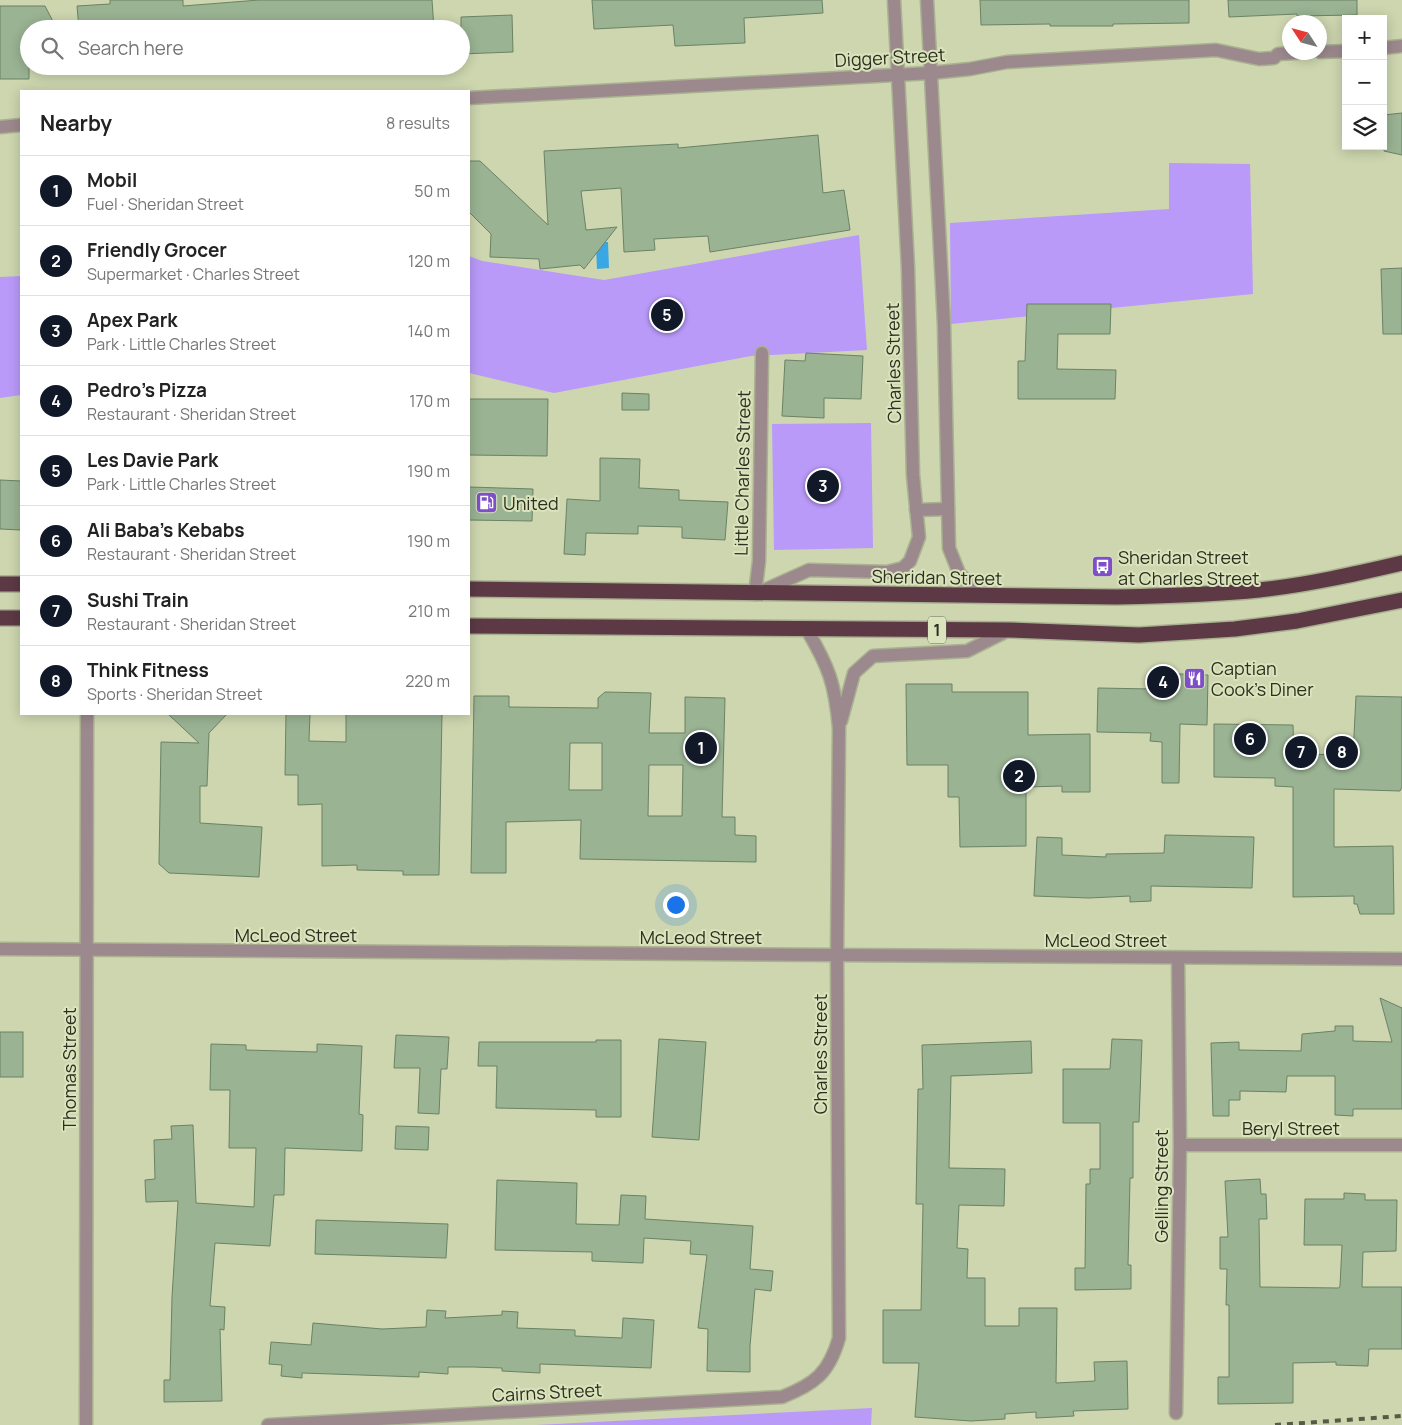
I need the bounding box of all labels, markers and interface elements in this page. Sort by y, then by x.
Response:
north arrow [1282,15,1327,60]
map controls [1342,15,1387,150]
button: + [1342,15,1387,60]
search box [20,20,470,75]
icon: search [38,34,66,62]
text: Search here [78,35,184,61]
street label: Digger Street [834,42,946,72]
button: − [1342,60,1387,105]
button: layers [1342,105,1387,150]
text: Nearby [40,109,112,137]
text: 8 results [386,112,450,134]
text: Mobil [87,167,137,193]
text: 1 [52,180,60,202]
text: 50 m [414,180,450,202]
text: Fuel · Sheridan Street [87,193,244,215]
text: Friendly Grocer [87,237,227,263]
text: 2 [51,250,61,272]
text: 120 m [408,250,450,272]
text: Supermarket · Charles Street [87,263,300,285]
pin: 5 [651,296,683,334]
street label: Charles Street [880,302,906,424]
text: Apex Park [87,307,177,333]
text: 3 [51,320,61,342]
text: 140 m [408,320,450,342]
text: Park · Little Charles Street [87,333,276,355]
text: Pedro's Pizza [87,377,207,403]
text: 4 [51,390,61,412]
text: 170 m [409,390,450,412]
street label: Little Charles Street [729,390,755,556]
text: Restaurant · Sheridan Street [87,403,296,425]
text: Les Davie Park [87,447,218,473]
text: 5 [51,460,61,482]
text: 190 m [407,460,450,482]
pin: 3 [807,467,839,505]
text: Park · Little Charles Street [87,473,276,495]
fuel station icon: United [475,491,499,515]
place label: United [503,491,559,515]
text: Ali Baba's Kebabs [87,517,245,543]
text: 6 [51,530,61,552]
text: 190 m [407,530,450,552]
text: Restaurant · Sheridan Street [87,543,296,565]
place label: Sheridan Street at Charles Street [1118,545,1260,590]
bus stop icon: Sheridan Street at Charles Street [1090,555,1114,579]
street label: Sheridan Street [871,564,1003,590]
text: Sushi Train [87,587,189,613]
text: 7 [52,600,60,622]
text: 210 m [408,600,450,622]
text: Restaurant · Sheridan Street [87,613,296,635]
road number: 1 [928,616,946,644]
place label: Captian Cook's Diner [1211,656,1314,701]
text: Think Fitness [87,657,209,683]
pin: 4 [1147,663,1179,701]
restaurant icon: Captian Cook's Diner [1183,666,1207,690]
text: 8 [51,670,61,692]
text: 220 m [405,670,450,692]
text: Sports · Sheridan Street [87,683,263,705]
pin: 6 [1234,720,1266,758]
pin: 1 [685,729,717,767]
pin: 7 [1285,733,1317,771]
pin: 8 [1326,733,1358,771]
pin: 2 [1003,757,1035,795]
your location [663,892,689,918]
street label: McLeod Street [235,923,357,947]
street label: McLeod Street [640,925,762,949]
street label: McLeod Street [1045,928,1167,952]
street label: Charles Street [808,994,832,1114]
street label: Thomas Street [57,1007,81,1131]
street label: Beryl Street [1242,1116,1340,1140]
street label: Gelling Street [1149,1129,1173,1243]
street label: Cairns Street [491,1377,603,1407]

